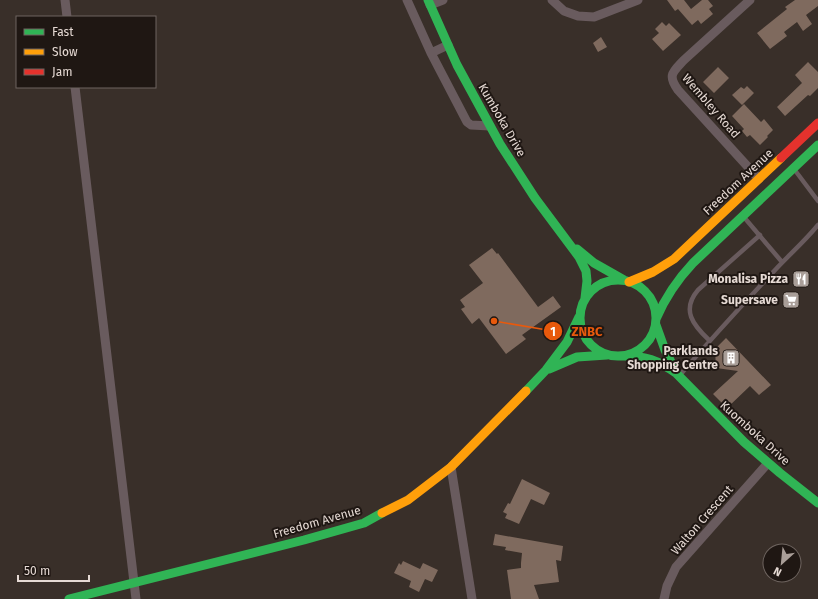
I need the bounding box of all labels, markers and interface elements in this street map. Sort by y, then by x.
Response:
legend [16,16,156,88]
text: Fast [52,25,74,39]
text: Slow [52,45,78,59]
text: Jam [52,65,72,79]
street label: Wembley Road [679,71,743,141]
street label: Kumboka Drive [475,81,529,159]
street label: Freedom Avenue [700,146,776,218]
restaurant icon: Monalisa Pizza [791,269,811,289]
place label: Monalisa Pizza [708,272,788,286]
supermarket icon: Supersave [781,290,801,310]
place label: Supersave [721,293,778,307]
callout: ZNBC [543,319,610,344]
text: ZNBC [571,324,603,339]
text: 1 [550,325,556,339]
place label: Parklands Shopping Centre [627,344,718,372]
building icon: Parklands Shopping Centre [721,348,741,368]
street label: Kuomboka Drive [717,398,793,468]
street label: Walton Crescent [668,482,736,558]
street label: Freedom Avenue [272,503,362,541]
north arrow [762,543,802,583]
scale bar [18,557,89,583]
text: 50 m [24,564,50,578]
text: N [771,564,784,579]

